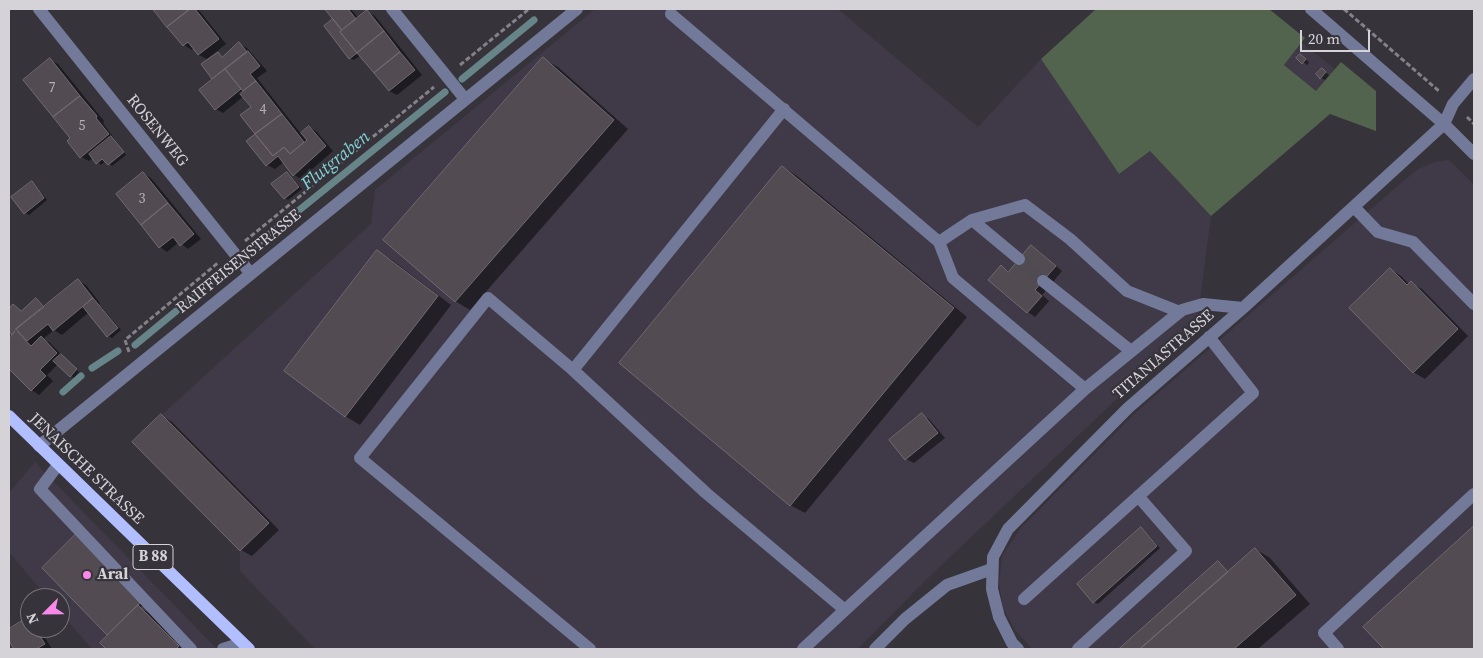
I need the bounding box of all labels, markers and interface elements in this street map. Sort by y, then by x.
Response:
scale bar [1303,20,1373,52]
text: 20 m [1308,28,1340,49]
house number: 7 [49,80,55,96]
street label: ROSENWEG [122,91,192,171]
house number: 4 [260,102,266,118]
house number: 5 [79,118,85,134]
water label: Flutgraben [297,127,375,195]
house number: 3 [139,191,145,207]
street label: RAIFFEISENSTRASSE [173,206,305,318]
street label: TITANIASTRASSE [1110,306,1218,404]
street label: JENAISCHE STRASSE [25,409,147,529]
road number: B 88 [133,544,173,570]
place label: Aral [97,565,129,585]
marker: Aral [81,569,93,581]
north arrow [20,588,70,638]
text: N [21,610,43,627]

